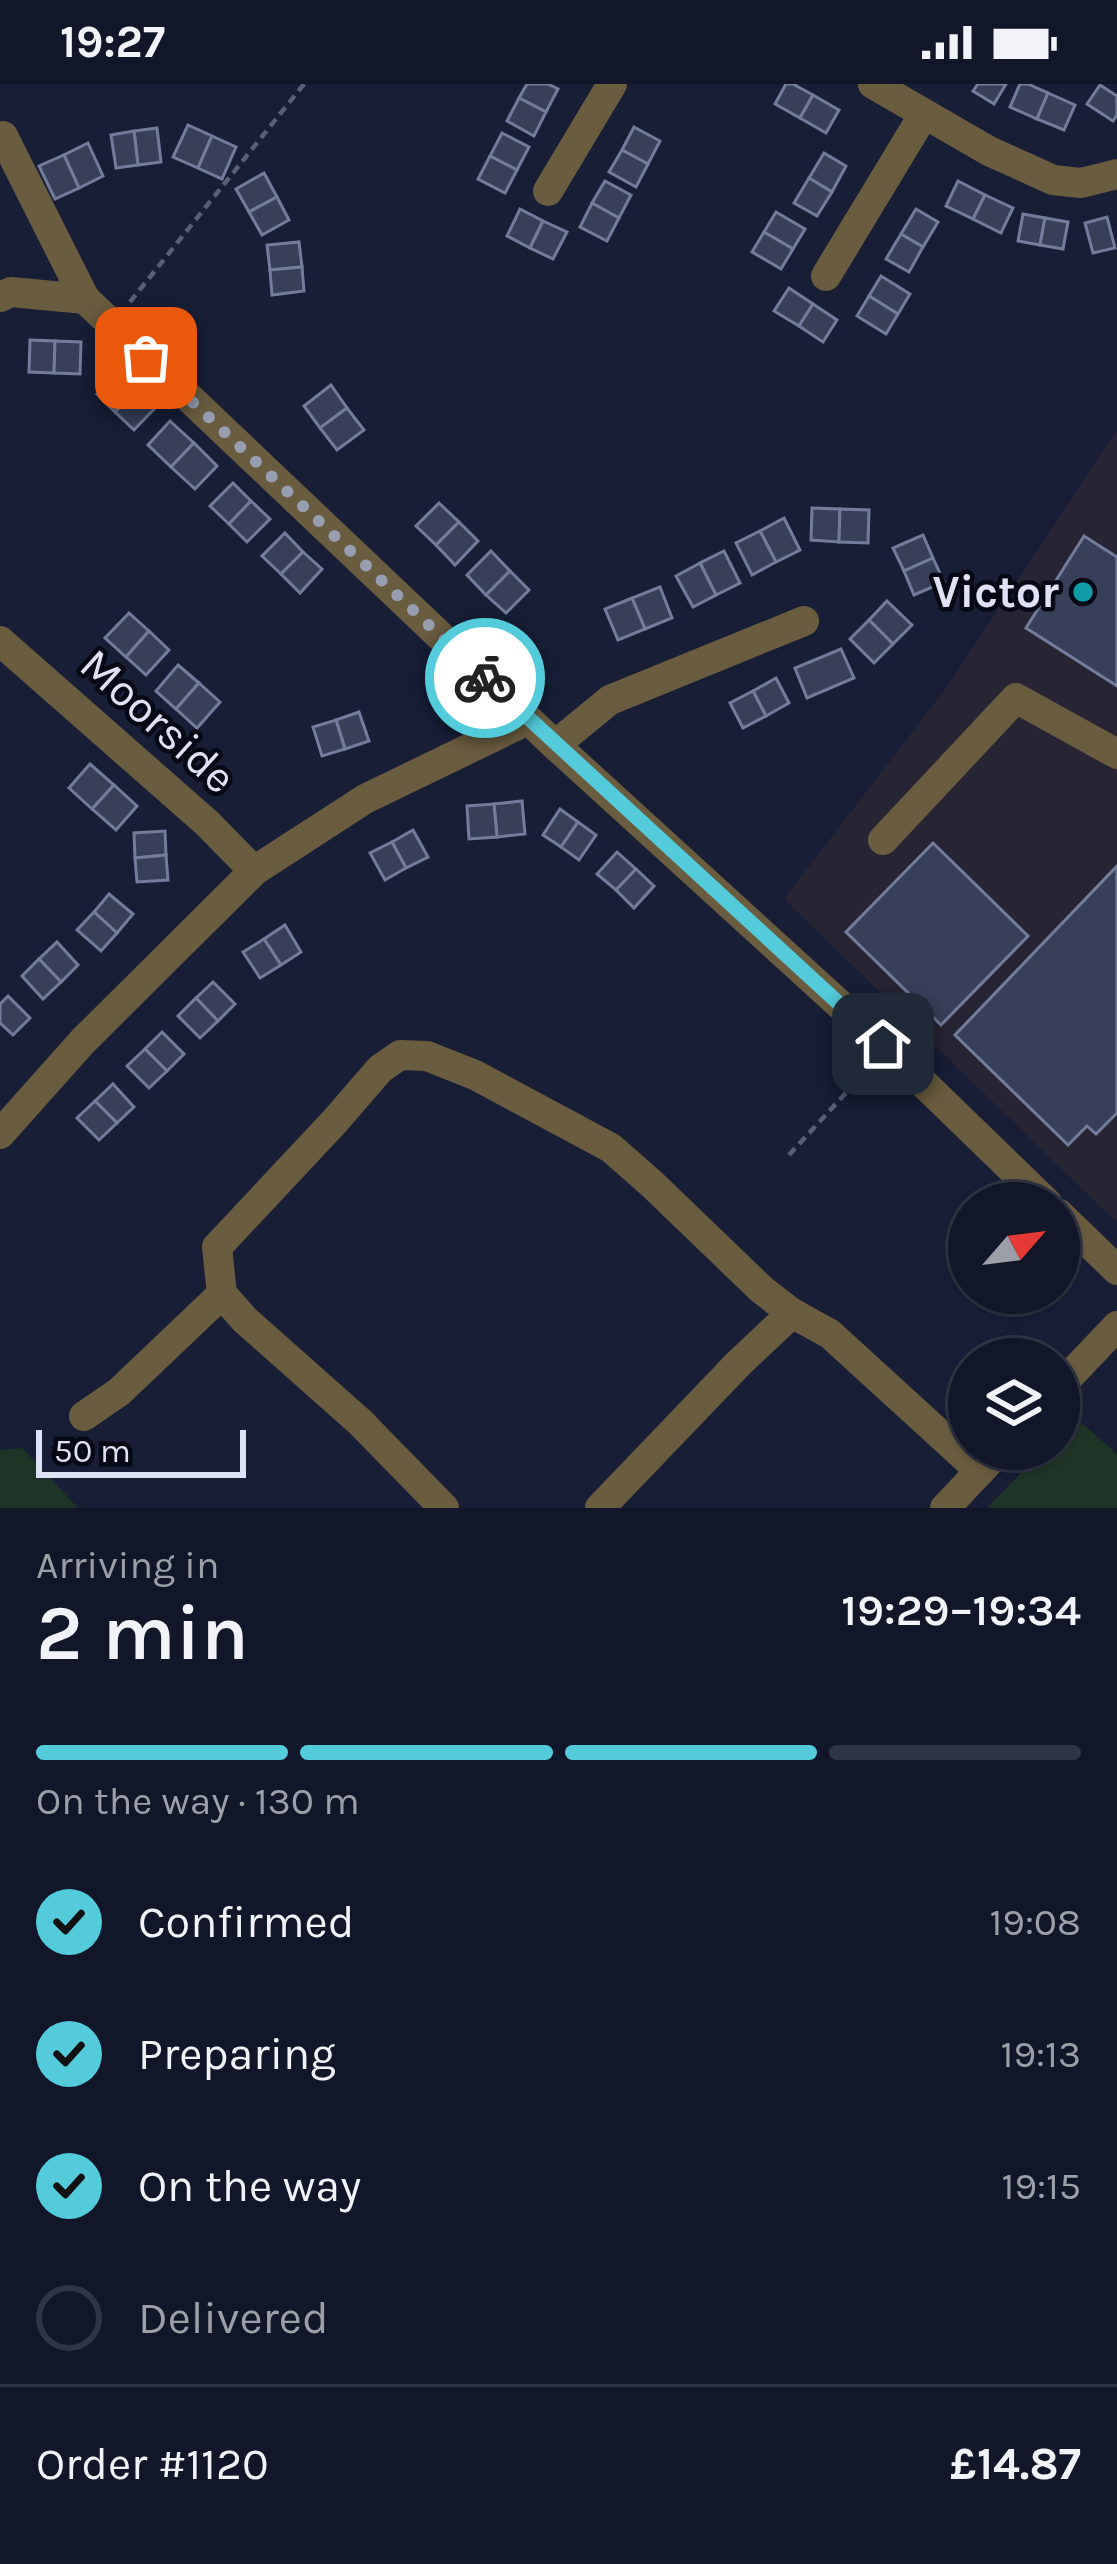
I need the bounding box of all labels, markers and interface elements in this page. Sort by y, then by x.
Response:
text: 19:27 [60,16,165,68]
pin [95,307,197,409]
icon: bag [113,325,179,391]
place label: Victor [932,566,1059,618]
marker: Victor [1070,579,1096,605]
courier [425,618,545,738]
street label: Moorside [70,638,246,804]
icon: bike [452,645,518,711]
pin [832,993,934,1095]
icon: home [850,1011,916,1077]
north arrow [948,1182,1080,1314]
map controls [948,1182,1080,1470]
button: layers [948,1338,1080,1470]
scale bar [36,1424,246,1477]
text: 50 m [54,1432,131,1470]
text: Arriving in [36,1542,219,1588]
text: 19:29–19:34 [841,1584,1081,1636]
text: 2 min [36,1587,249,1679]
text: On the way · 130 m [36,1778,360,1824]
icon: check [36,1889,102,1955]
text: Confirmed [138,1896,354,1948]
text: 19:08 [989,1899,1081,1945]
icon: check [36,2021,102,2087]
text: Preparing [138,2028,336,2080]
text: 19:13 [1001,2031,1081,2077]
icon: check [36,2153,102,2219]
text: On the way [138,2160,361,2212]
text: 19:15 [1002,2163,1081,2209]
text: Delivered [138,2292,329,2344]
text: Order #1120 [36,2438,269,2490]
text: £14.87 [950,2438,1081,2490]

